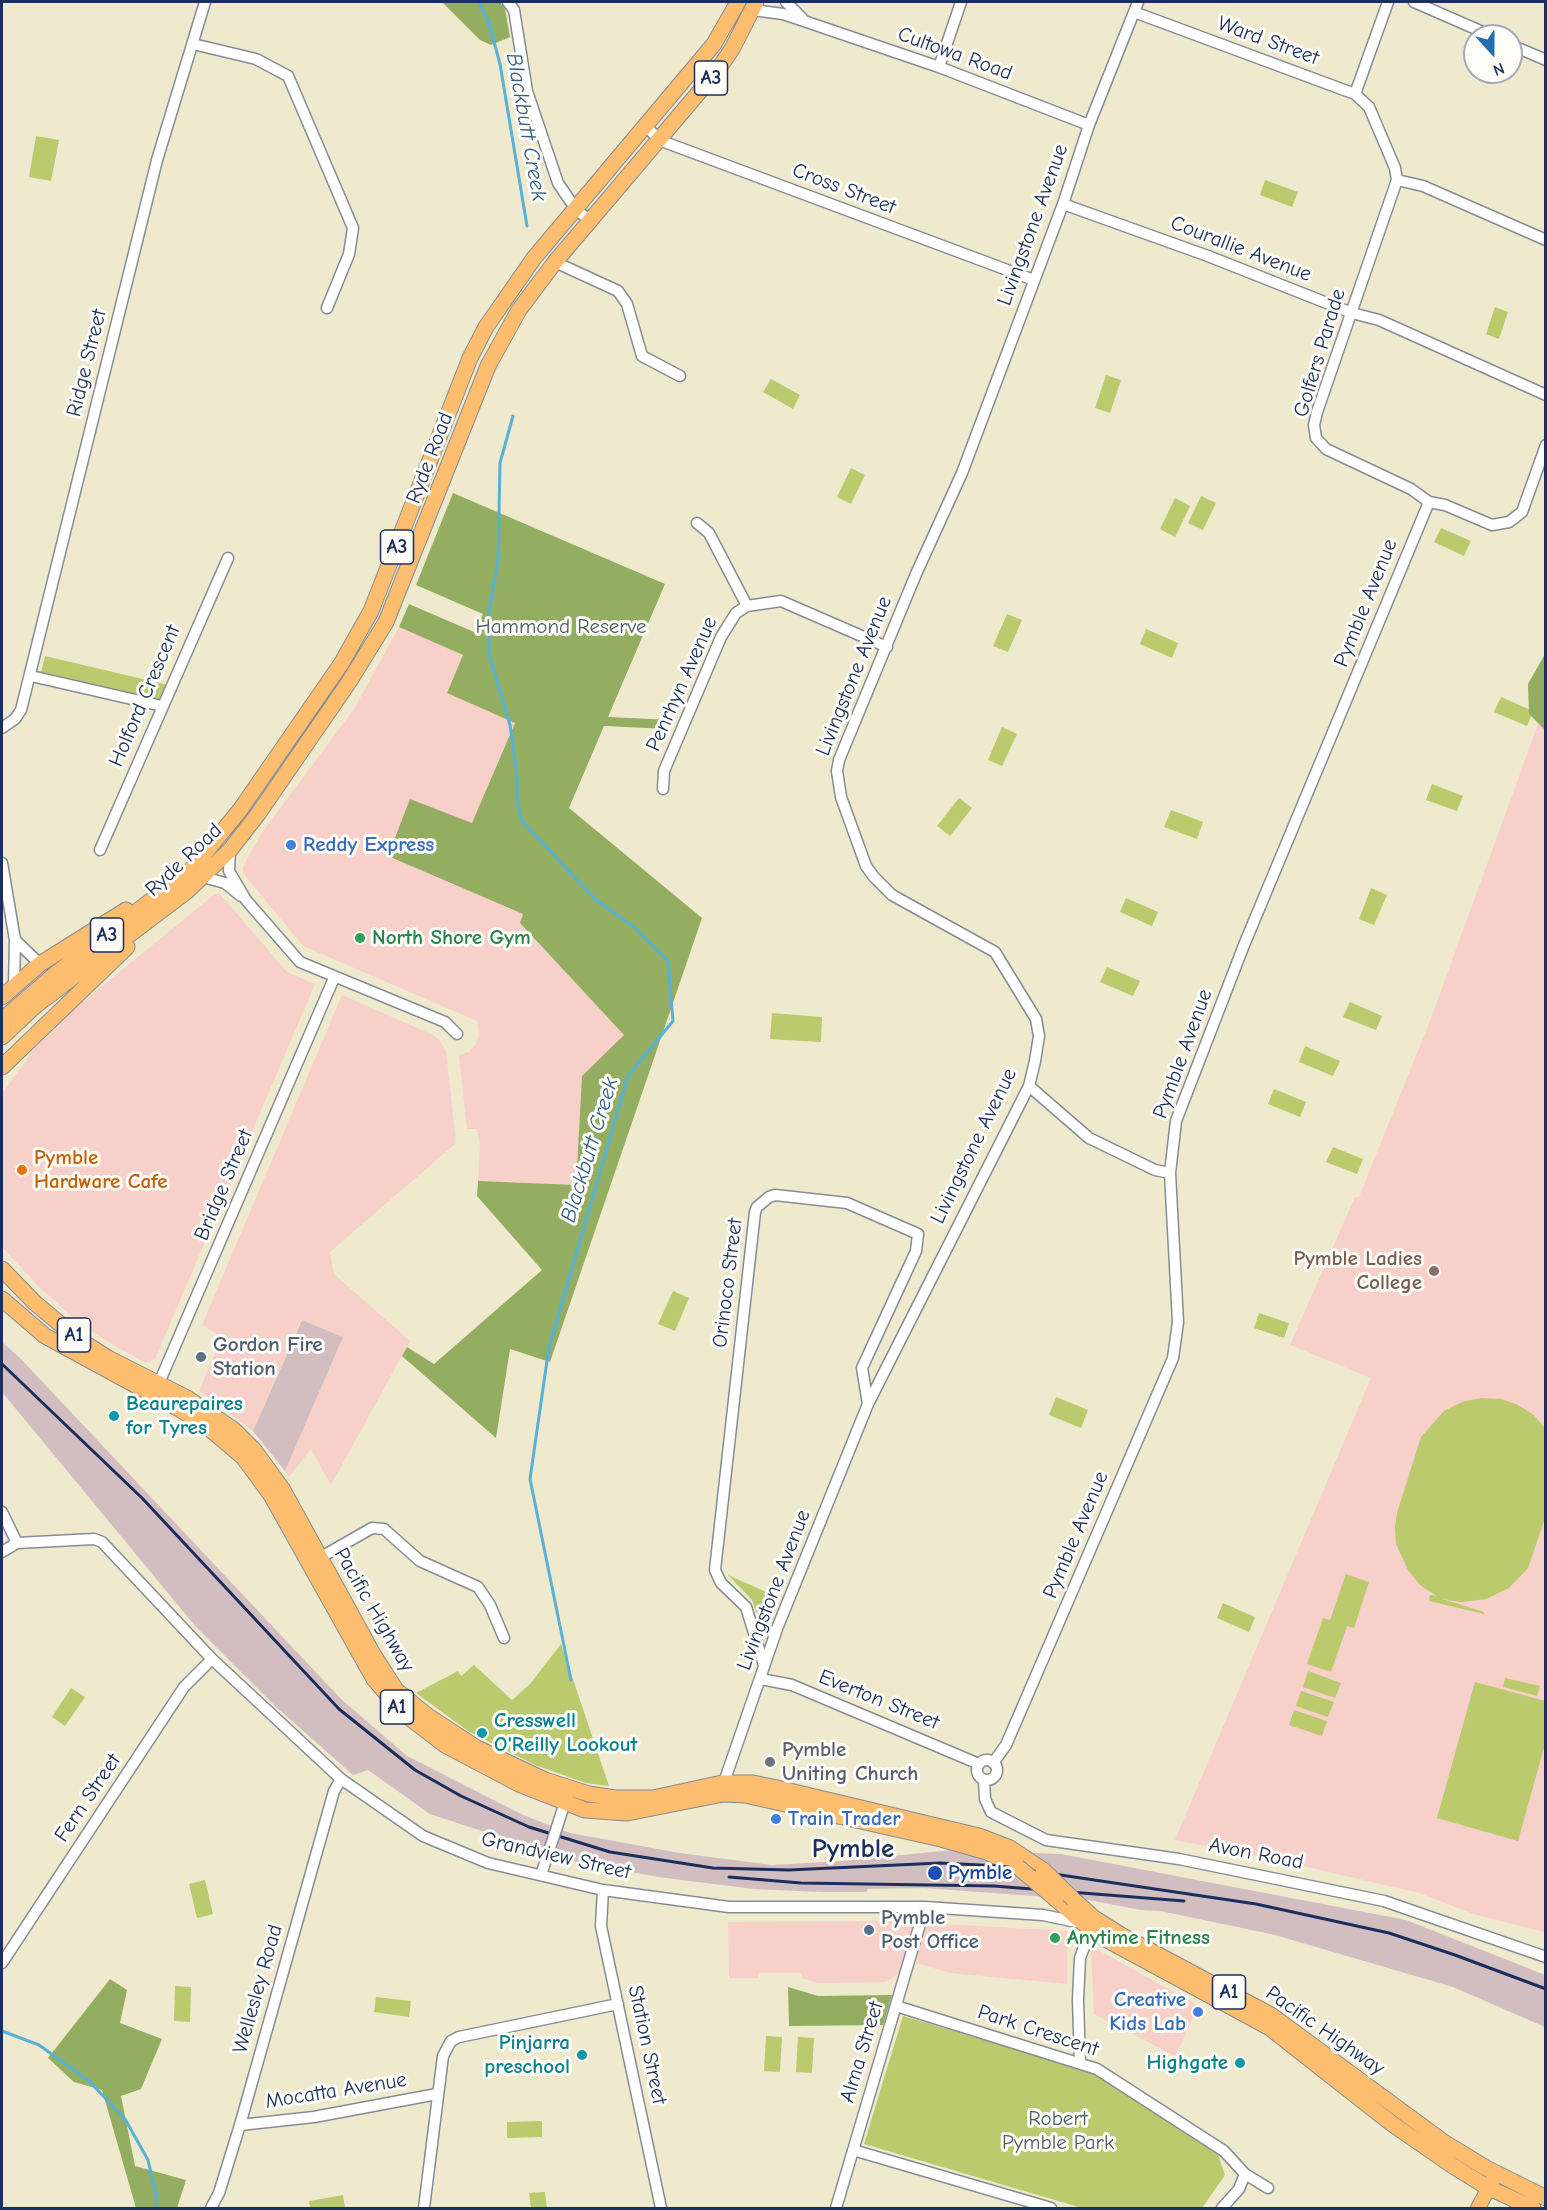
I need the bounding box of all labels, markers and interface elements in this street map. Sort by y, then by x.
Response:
street label: Ward Street [1214,11,1322,71]
street label: Cultowa Road [894,22,1016,86]
north arrow [1463,24,1523,84]
water label: Blackbutt Creek [500,51,552,203]
text: N [1491,59,1507,79]
road number: A3 [694,61,728,95]
street label: Livingstone Avenue [992,141,1074,309]
street label: Cross Street [789,158,899,220]
street label: Courallie Avenue [1167,211,1315,287]
street label: Golfers Parade [1289,286,1351,420]
street label: Ridge Street [62,307,112,419]
street label: Ryde Road [401,409,459,507]
road number: A3 [380,530,414,564]
street label: Pymble Avenue [1329,535,1403,671]
street label: Livingstone Avenue [810,593,898,759]
street label: Penrhyn Avenue [641,613,723,755]
park label: Hammond Reserve [476,614,646,640]
street label: Holford Crescent [104,621,186,771]
street label: Ryde Road [140,818,228,902]
place label: Reddy Express [303,832,434,858]
marker: Reddy Express [284,838,298,852]
road number: A3 [90,918,124,952]
place label: North Shore Gym [372,925,531,951]
marker: North Shore Gym [353,931,367,945]
street label: Pymble Avenue [1148,986,1218,1122]
street label: Livingstone Avenue [925,1064,1023,1228]
water label: Blackbutt Creek [555,1074,625,1226]
street label: Bridge Street [189,1126,259,1244]
place label: Pymble Hardware Cafe [34,1145,168,1195]
marker: Pymble Hardware Cafe [15,1163,29,1177]
street label: Orinoco Street [708,1217,748,1349]
place label: Pymble Ladies College [1294,1246,1422,1296]
marker: Pymble Ladies College [1427,1264,1441,1278]
road number: A1 [58,1318,90,1352]
place label: Gordon Fire Station [213,1332,323,1382]
marker: Gordon Fire Station [194,1350,208,1364]
place label: Beaurepaires for Tyres [126,1391,243,1441]
marker: Beaurepaires for Tyres [107,1409,121,1423]
street label: Pymble Avenue [1038,1468,1114,1602]
street label: Livingstone Avenue [732,1506,816,1674]
street label: Pacific Highway [328,1543,420,1677]
street label: Everton Street [815,1664,943,1736]
road number: A1 [380,1690,414,1724]
place label: Cresswell O'Reilly Lookout [494,1708,637,1758]
marker: Cresswell O'Reilly Lookout [475,1726,489,1740]
place label: Pymble Uniting Church [782,1737,918,1787]
street label: Fern Street [49,1749,127,1847]
marker: Pymble Uniting Church [763,1755,777,1769]
place label: Train Trader [788,1806,901,1832]
marker: Train Trader [769,1812,783,1826]
street label: Grandview Street [479,1827,633,1885]
district label: Pymble [812,1833,894,1865]
street label: Avon Road [1207,1833,1305,1875]
place label: Pymble [948,1860,1012,1886]
marker: Pymble [926,1864,944,1882]
place label: Pymble Post Office [881,1905,979,1955]
street label: Wellesley Road [228,1922,288,2056]
marker: Pymble Post Office [862,1923,876,1937]
place label: Anytime Fitness [1067,1925,1210,1951]
marker: Anytime Fitness [1048,1931,1062,1945]
road number: A1 [1212,1975,1246,2009]
street label: Pacific Highway [1261,1981,1389,2081]
street label: Station Street [622,1983,672,2107]
place label: Creative Kids Lab [1109,1987,1186,2037]
street label: Alma Street [835,1998,889,2106]
street label: Park Crescent [974,2000,1102,2062]
marker: Creative Kids Lab [1191,2005,1205,2019]
place label: Pinjarra preschool [484,2030,570,2080]
marker: Pinjarra preschool [575,2048,589,2062]
place label: Highgate [1146,2050,1228,2076]
marker: Highgate [1233,2056,1247,2070]
street label: Mocatta Avenue [263,2067,409,2115]
park label: Robert Pymble Park [1002,2106,1114,2156]

